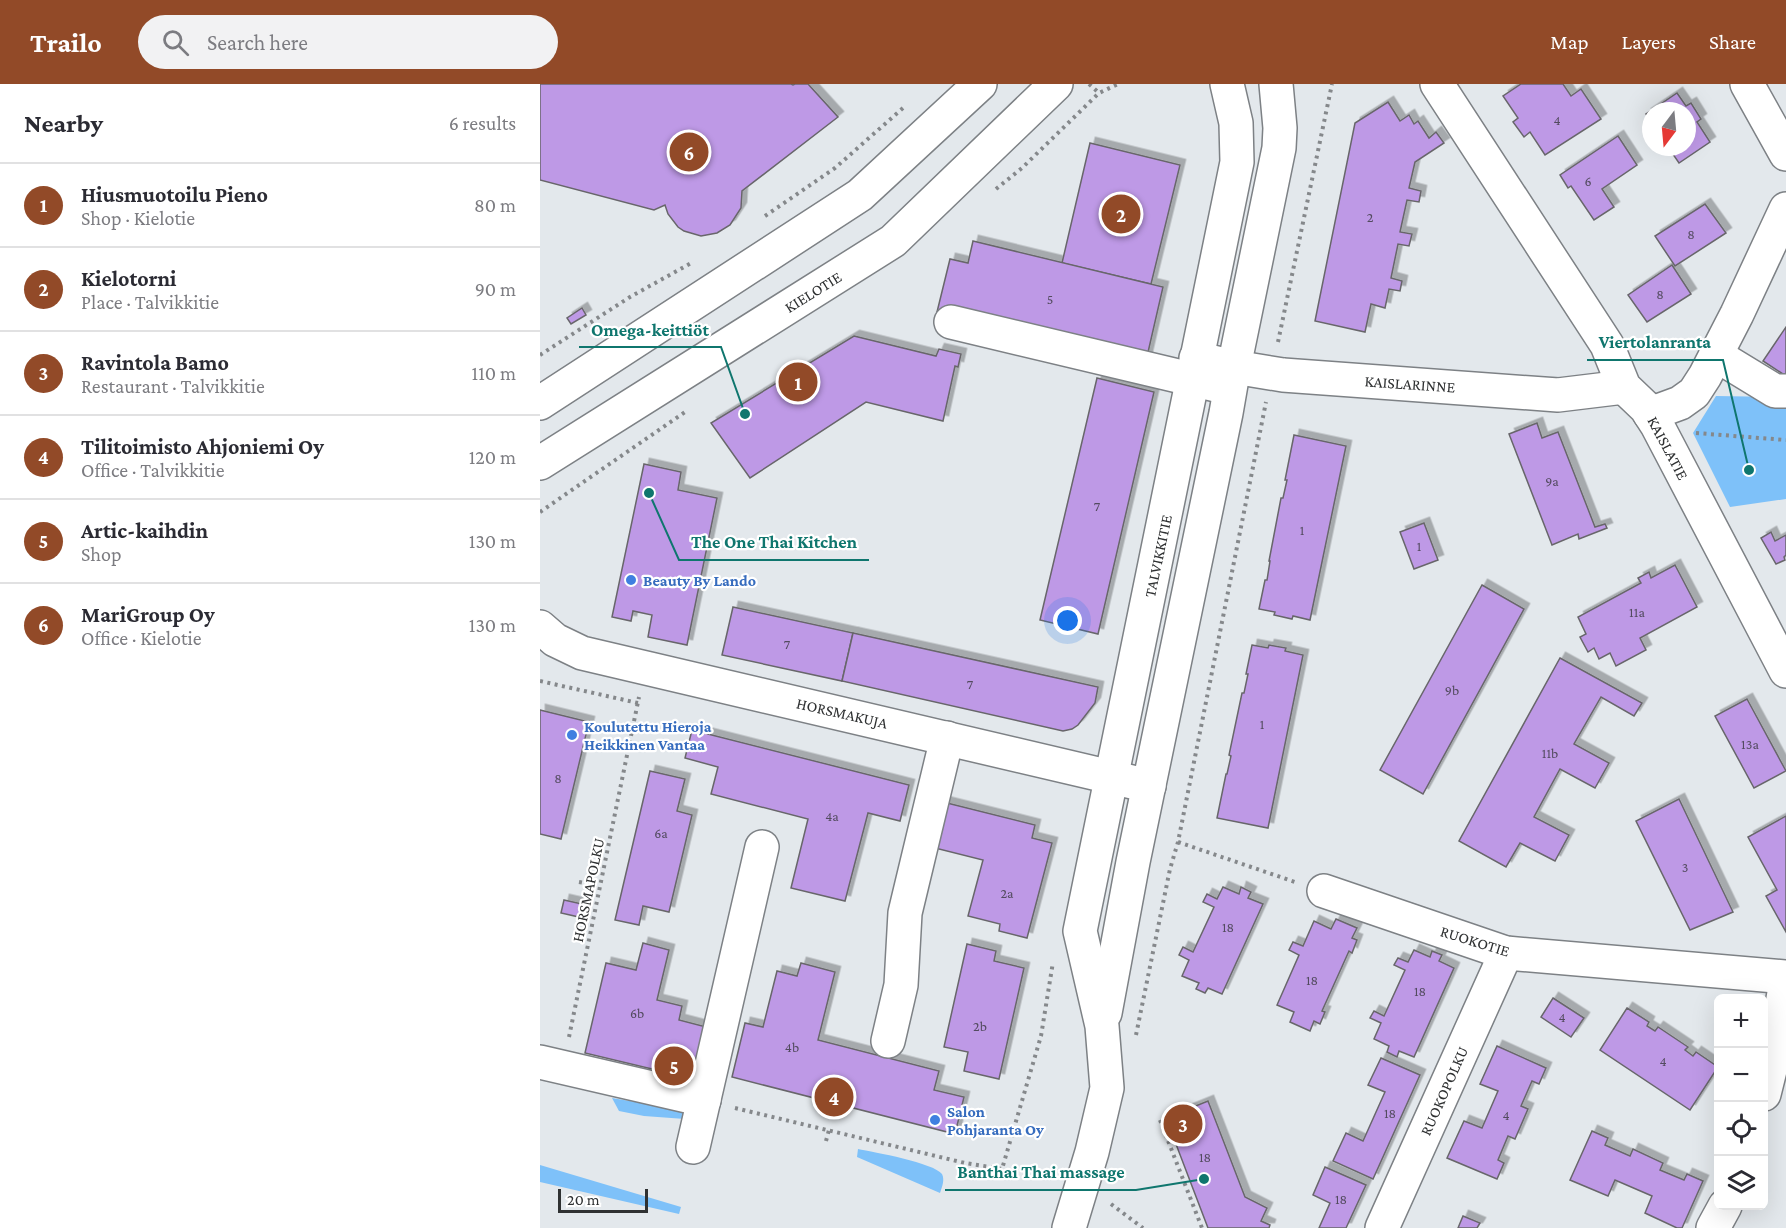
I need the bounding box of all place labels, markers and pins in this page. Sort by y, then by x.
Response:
pin: 6 [670,130,708,174]
pin: 2 [1102,192,1140,236]
callout: Omega-keittiöt [579,311,721,347]
callout: Viertolanranta [1587,324,1723,360]
pin: 1 [778,360,818,404]
callout: The One Thai Kitchen [679,524,869,560]
place label: Beauty By Lando [643,572,756,589]
marker: Beauty By Lando [624,573,638,587]
place label: Koulutettu Hieroja Heikkinen Vantaa [584,718,712,753]
marker: Koulutettu Hieroja Heikkinen Vantaa [565,728,579,742]
pin: 5 [654,1044,694,1088]
pin: 4 [814,1074,854,1120]
pin: 3 [1164,1102,1202,1146]
place label: Salon Pohjaranta Oy [947,1103,1044,1139]
marker: Salon Pohjaranta Oy [928,1113,942,1127]
callout: Banthai Thai massage [945,1154,1136,1190]

